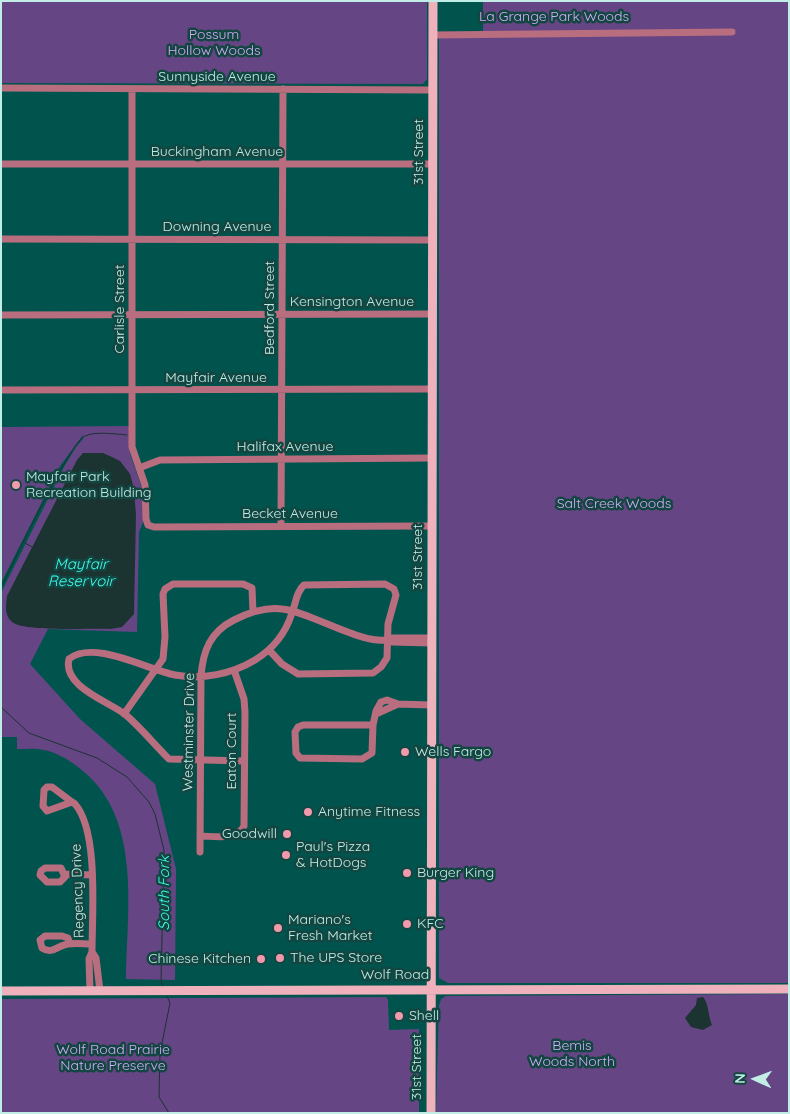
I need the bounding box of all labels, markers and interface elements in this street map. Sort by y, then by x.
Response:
park label: La Grange Park Woods [479,9,629,25]
park label: Possum Hollow Woods [168,27,260,59]
street label: Sunnyside Avenue [158,69,276,85]
street label: 31st Street [411,119,427,185]
street label: Buckingham Avenue [151,144,283,160]
street label: Downing Avenue [163,219,271,235]
street label: Bedford Street [262,261,278,355]
street label: Carlisle Street [112,265,128,353]
street label: Kensington Avenue [290,294,414,310]
street label: Mayfair Avenue [165,370,267,386]
street label: Halifax Avenue [237,439,333,455]
place label: Mayfair Park Recreation Building [26,469,152,502]
marker: Mayfair Park Recreation Building [10,479,22,491]
park label: Salt Creek Woods [557,496,671,512]
street label: Becket Avenue [242,506,338,522]
street label: 31st Street [410,524,426,590]
water label: Mayfair Reservoir [48,555,114,590]
street label: Westminster Drive [180,673,198,791]
street label: Eaton Court [224,712,240,790]
place label: Wells Fargo [415,744,491,760]
marker: Wells Fargo [399,746,411,758]
place label: Anytime Fitness [318,804,420,820]
marker: Anytime Fitness [302,806,314,818]
place label: Goodwill [222,826,277,842]
marker: Goodwill [281,828,293,840]
place label: Paul's Pizza & HotDogs [296,839,370,872]
street label: Regency Drive [68,844,88,938]
marker: Paul's Pizza & HotDogs [280,849,292,861]
water label: South Fork [155,856,173,930]
place label: Burger King [417,865,494,881]
marker: Burger King [401,867,413,879]
place label: Mariano's Fresh Market [288,912,372,944]
place label: KFC [417,916,443,932]
marker: KFC [401,918,413,930]
marker: Mariano's Fresh Market [272,922,284,934]
place label: The UPS Store [290,950,382,966]
place label: Chinese Kitchen [148,951,251,967]
marker: The UPS Store [274,952,286,964]
marker: Chinese Kitchen [255,953,267,965]
street label: Wolf Road [361,967,429,983]
place label: Shell [409,1008,439,1024]
marker: Shell [393,1010,405,1022]
street label: 31st Street [409,1034,425,1100]
park label: Bemis Woods North [529,1038,615,1070]
park label: Wolf Road Prairie Nature Preserve [56,1042,170,1074]
north arrow [730,1054,780,1104]
text: N [731,1073,749,1084]

